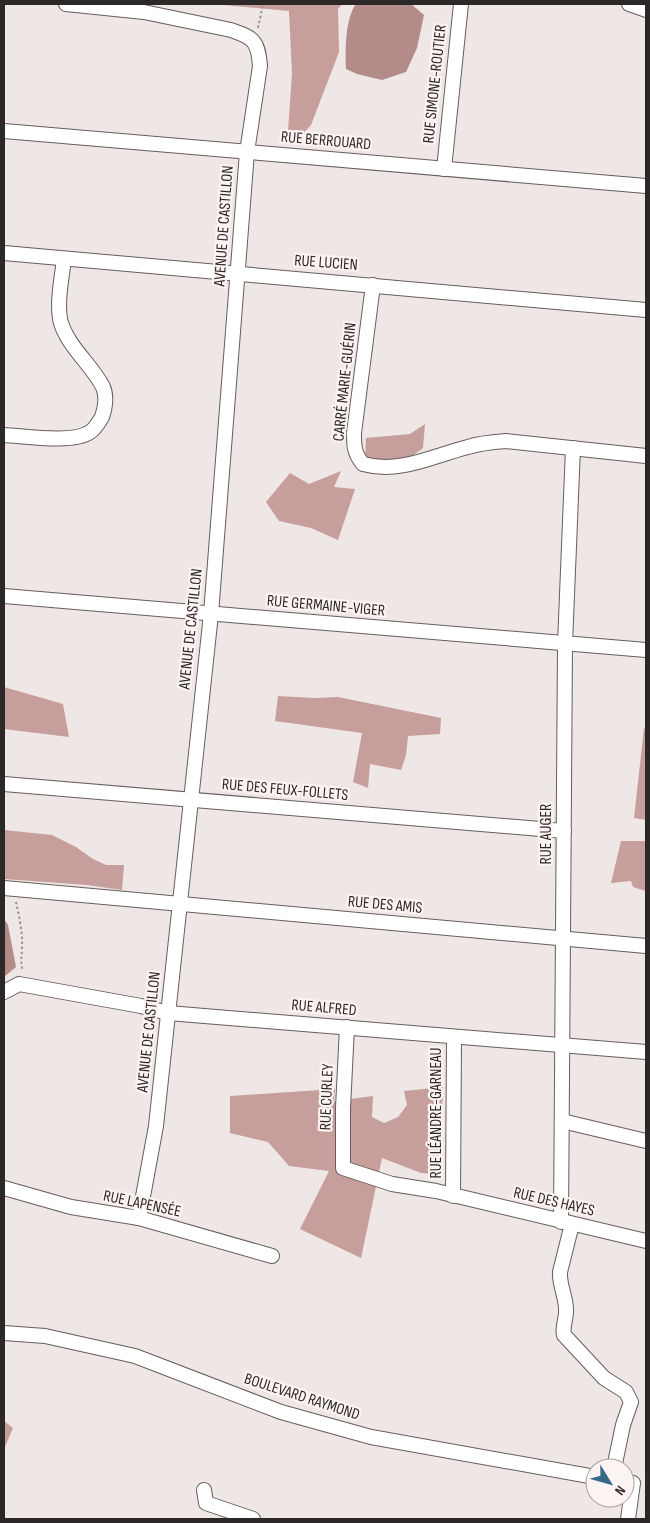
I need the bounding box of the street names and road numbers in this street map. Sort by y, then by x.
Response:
street label: RUE SIMONE-ROUTIER [419,24,451,144]
street label: RUE BERROUARD [280,128,372,154]
street label: AVENUE DE CASTILLON [210,165,238,288]
street label: RUE LUCIEN [294,251,358,275]
street label: CARRÉ MARIE-GUÉRIN [329,322,361,442]
street label: AVENUE DE CASTILLON [175,568,207,691]
street label: RUE GERMAINE-VIGER [266,591,386,621]
street label: RUE DES FEUX-FOLLETS [221,775,349,805]
street label: RUE AUGER [537,803,556,865]
street label: RUE DES AMIS [347,892,423,918]
street label: AVENUE DE CASTILLON [133,971,165,1094]
street label: RUE ALFRED [291,996,357,1020]
street label: RUE LÉANDRE-GARNEAU [427,1047,446,1179]
street label: RUE CURLEY [316,1063,338,1131]
street label: RUE DES HAYES [512,1183,597,1221]
street label: RUE LAPENSÉE [101,1187,183,1221]
street label: BOULEVARD RAYMOND [242,1369,362,1425]

